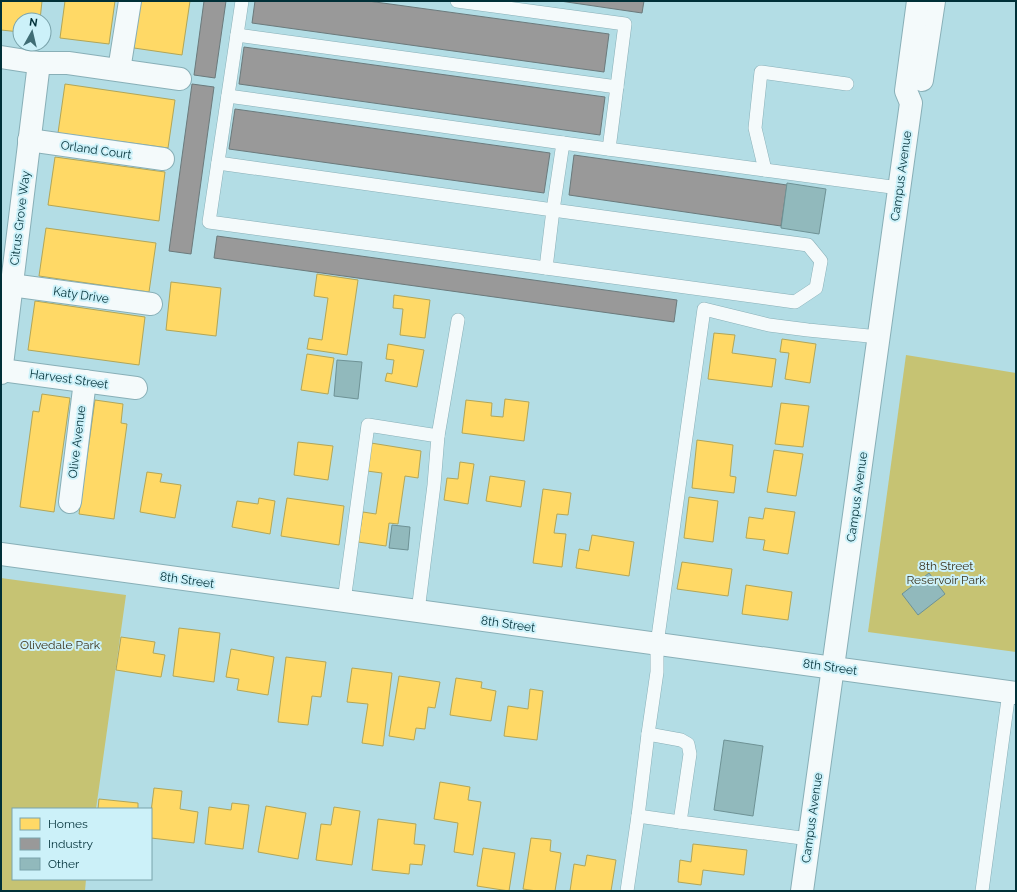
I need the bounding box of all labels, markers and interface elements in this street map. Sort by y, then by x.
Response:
north arrow [12,12,52,52]
text: N [28,16,38,30]
street label: Campus Avenue [888,130,914,222]
street label: Orland Court [60,138,132,162]
street label: Citrus Grove Way [7,169,33,266]
street label: Katy Drive [52,284,110,306]
street label: Harvest Street [29,367,109,391]
street label: Olive Avenue [66,405,88,479]
street label: Campus Avenue [844,451,870,543]
park label: 8th Street Reservoir Park [906,559,986,587]
street label: 8th Street [159,569,215,591]
street label: 8th Street [480,613,536,635]
park label: Olivedale Park [20,638,101,652]
street label: 8th Street [802,656,858,678]
street label: Campus Avenue [799,772,825,864]
legend [12,808,152,880]
text: Homes [48,817,88,831]
text: Industry [48,837,94,851]
text: Other [48,857,80,871]

